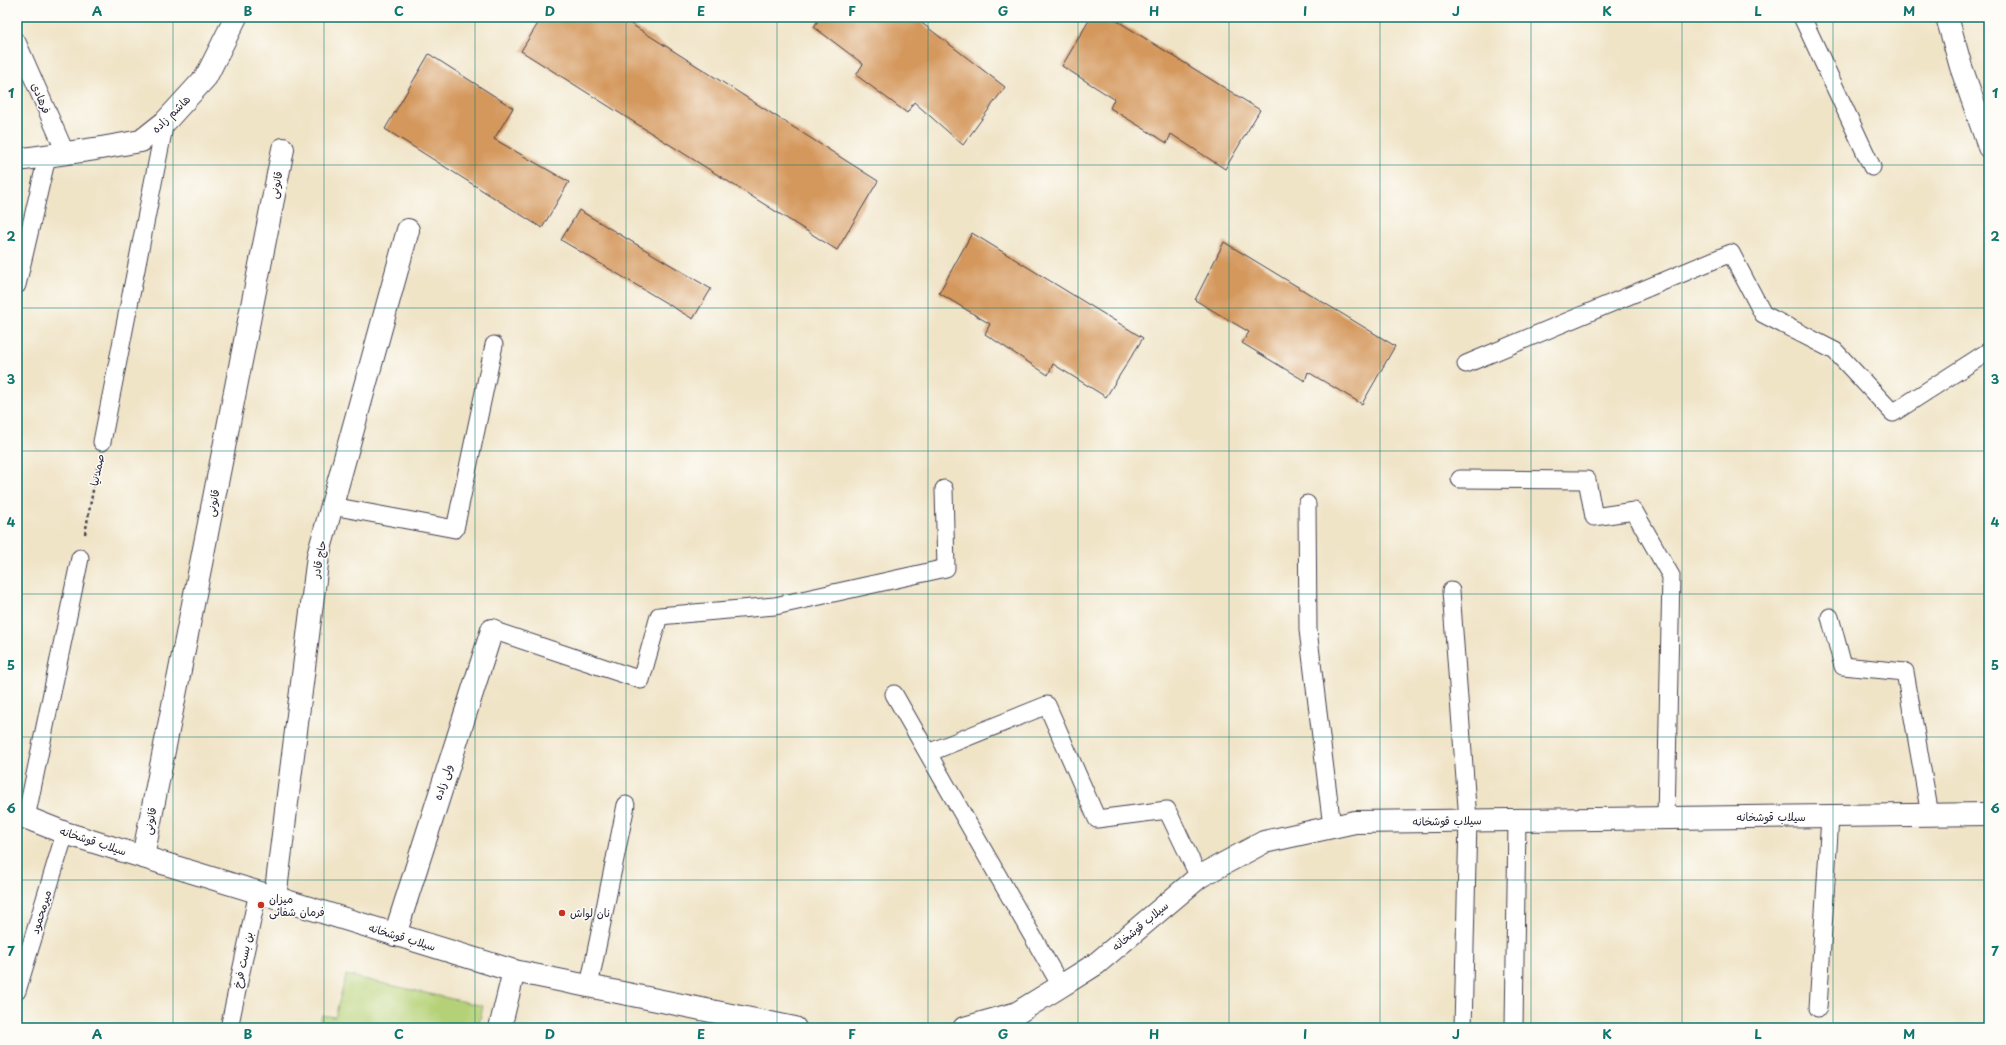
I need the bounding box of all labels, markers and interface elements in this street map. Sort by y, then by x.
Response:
text: A [92,1,102,20]
text: B [244,1,253,20]
text: C [394,1,404,20]
text: D [545,1,555,20]
text: E [697,1,705,20]
text: F [848,1,856,20]
text: G [998,1,1008,20]
text: H [1149,1,1159,20]
text: I [1303,1,1307,20]
text: J [1452,1,1460,20]
text: K [1602,1,1612,20]
text: L [1754,1,1762,20]
text: M [1903,1,1915,20]
street label: فرهادی [27,80,56,116]
text: 1 [8,83,14,102]
text: 1 [1992,83,1998,102]
street label: هاشم زاده [147,91,195,137]
street label: قانونی [265,170,286,200]
text: 2 [6,226,16,245]
text: 2 [1990,226,2000,245]
text: 3 [7,369,16,388]
text: 3 [1991,369,2000,388]
street label: صمدنیا [85,452,108,487]
street label: قانونی [202,488,223,518]
text: 4 [7,512,16,531]
text: 4 [1991,512,2000,531]
street label: حاج قادر [306,539,330,580]
text: 5 [7,655,15,674]
text: 5 [1991,655,1999,674]
street label: ولی زاده [429,762,456,802]
text: 6 [6,798,16,817]
text: 6 [1990,798,2000,817]
street label: قانونی [139,806,160,836]
street label: سیلاب قوشخانه [1736,808,1806,825]
street label: سیلاب قوشخانه [1412,811,1482,830]
street label: سیلاب قوشخانه [58,822,129,859]
street label: میرمحمود [26,888,55,936]
place label: میزان فرمان شفائی [269,890,325,920]
street label: سیلاب قوشخانه [1108,897,1172,954]
marker: میزان فرمان شفائی [256,900,266,910]
place label: نان لواش [570,904,610,921]
marker: نان لواش [557,908,567,918]
street label: سیلاب قوشخانه [366,918,438,955]
street label: بن بست فرخ [228,930,257,990]
text: 7 [7,941,15,960]
text: 7 [1991,941,1999,960]
text: A [92,1024,102,1043]
text: B [244,1024,253,1043]
text: C [394,1024,404,1043]
text: D [545,1024,555,1043]
text: E [697,1024,705,1043]
text: F [848,1024,856,1043]
text: G [998,1024,1008,1043]
text: H [1149,1024,1159,1043]
text: I [1303,1024,1307,1043]
text: J [1452,1024,1460,1043]
text: K [1602,1024,1612,1043]
text: L [1754,1024,1762,1043]
text: M [1903,1024,1915,1043]

